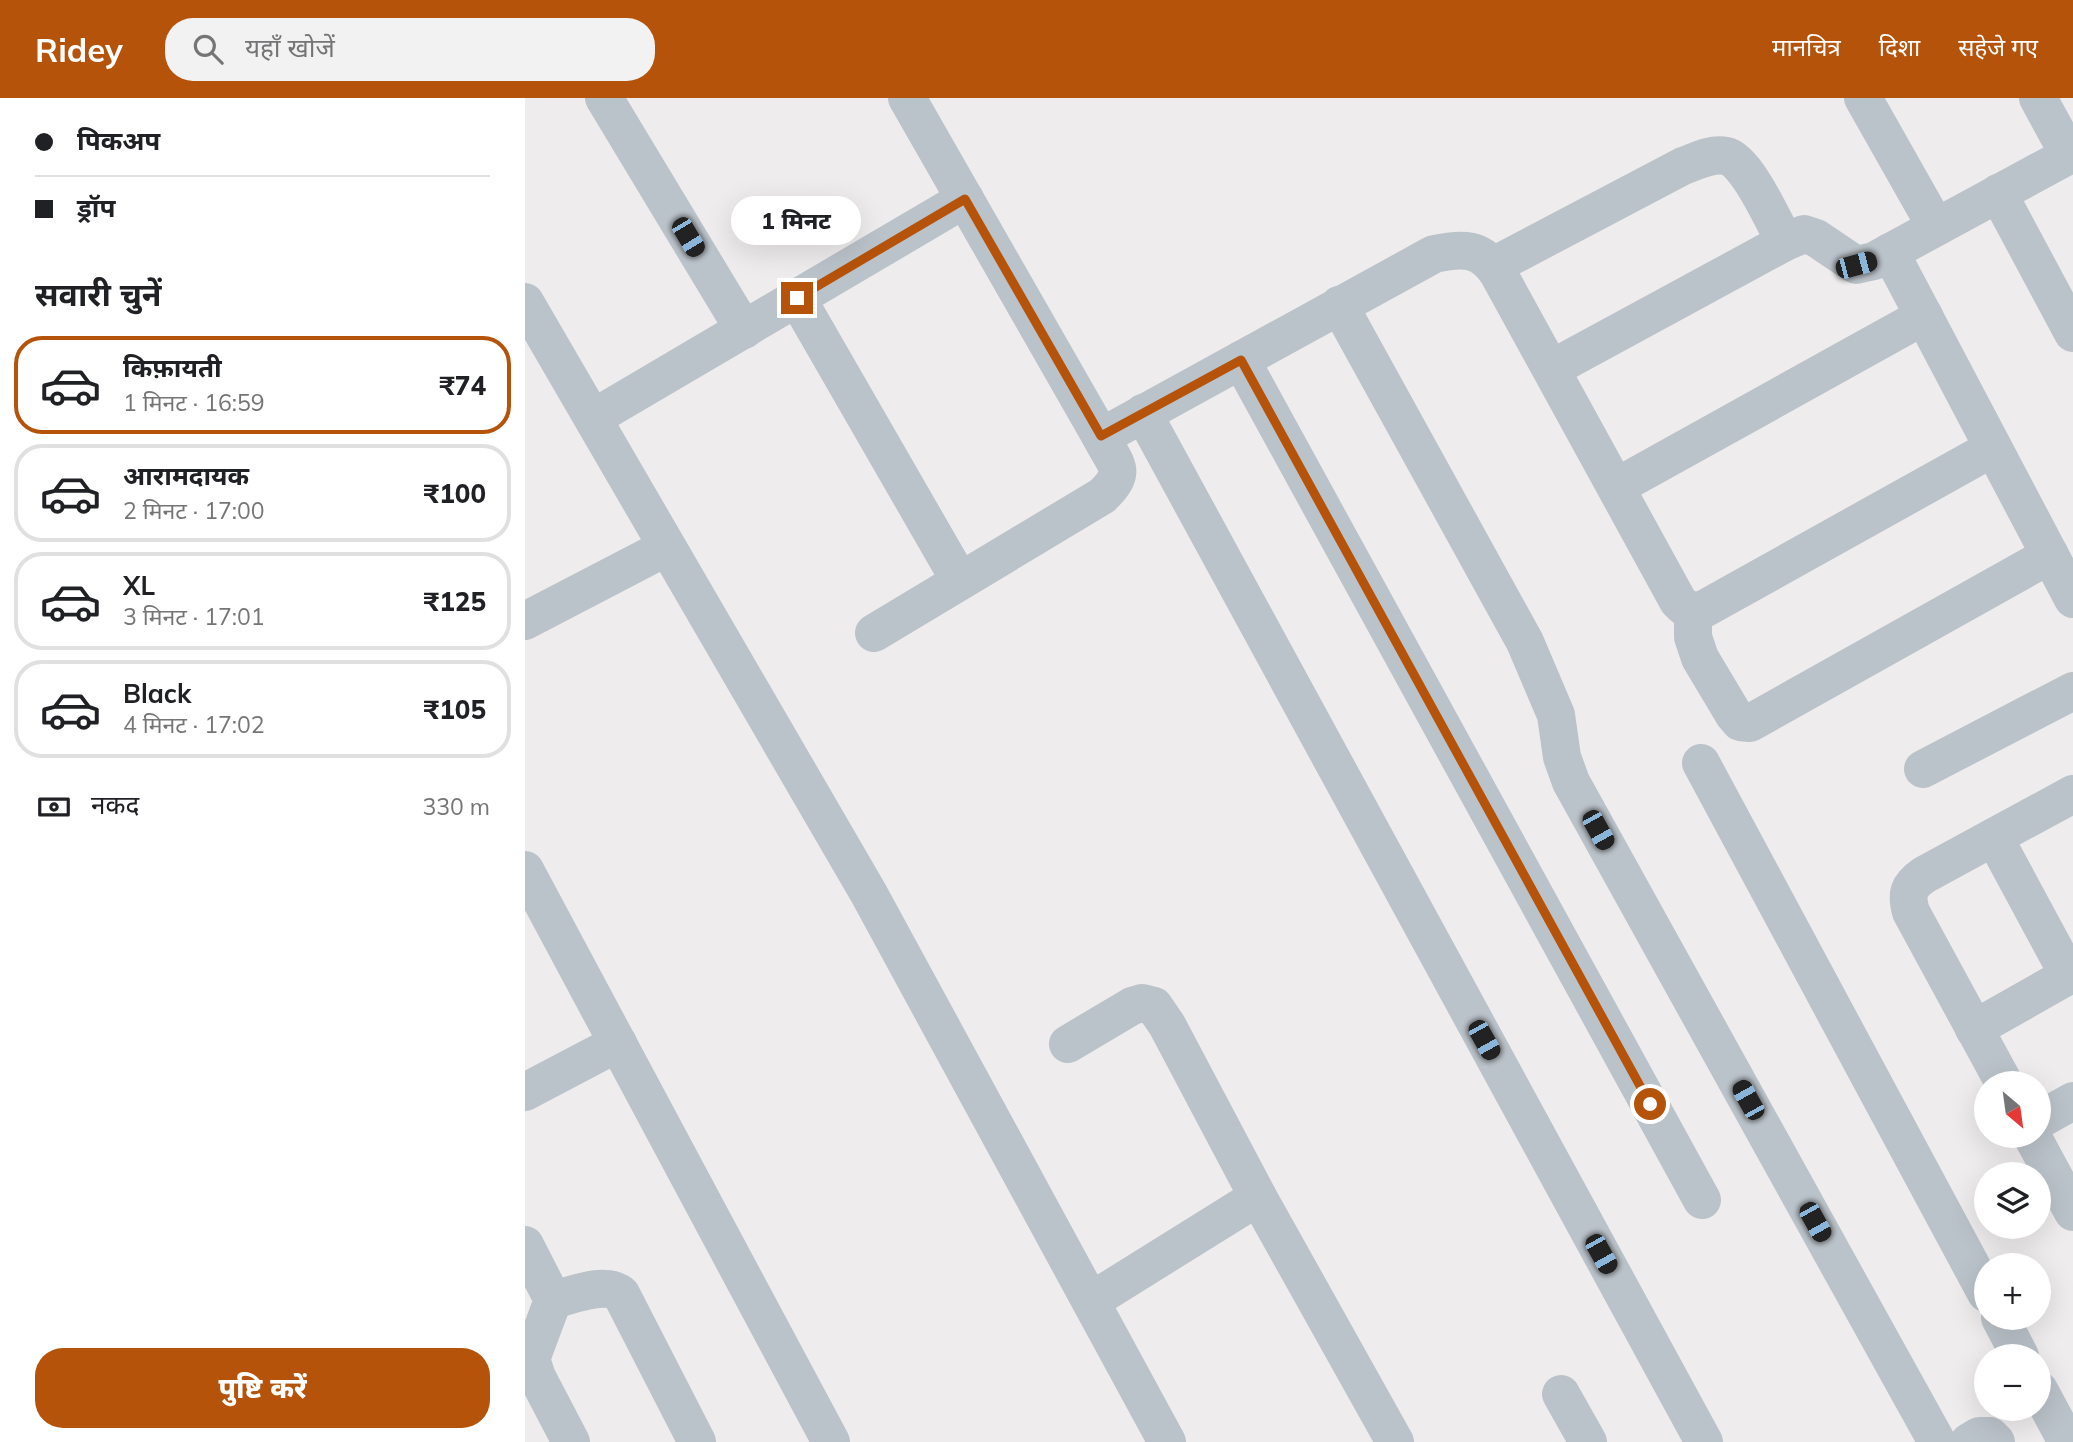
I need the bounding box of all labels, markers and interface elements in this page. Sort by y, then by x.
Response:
search box [165,18,655,81]
text: Ridey [35,29,123,70]
icon: search [189,30,227,68]
text: यहाँ खोजें [245,31,335,64]
text: मानचित्र [1772,32,1841,62]
text: दिशा [1879,32,1920,62]
text: सहेजे गए [1958,32,2038,62]
text: पिकअप [77,124,160,157]
text: ड्रॉप [77,191,115,224]
callout: 1 मिनट [732,197,862,246]
text: 1 मिनट [761,206,831,235]
car [669,214,708,260]
car [1833,249,1880,281]
text: सवारी चुनें [35,274,162,314]
route end [781,282,813,314]
text: किफ़ायती [123,351,222,384]
icon: car [39,354,102,417]
text: ₹74 [439,369,486,402]
text: 1 मिनट · 16:59 [123,388,265,417]
text: आरामदायक [123,459,249,492]
icon: car [39,462,102,525]
text: ₹100 [424,477,486,510]
text: 2 मिनट · 17:00 [123,496,265,525]
text: XL [123,569,155,602]
icon: car [39,570,102,633]
text: ₹125 [424,585,486,618]
text: 3 मिनट · 17:01 [123,602,265,631]
text: Black [123,677,191,710]
icon: car [39,678,102,741]
text: ₹105 [424,693,486,726]
text: 4 मिनट · 17:02 [123,710,265,739]
icon: cash [35,788,73,826]
text: नकद [91,788,139,821]
text: 330 m [422,792,490,821]
car [1579,807,1618,853]
car [1465,1017,1504,1063]
north arrow [1974,1071,2051,1148]
map controls [1974,1071,2051,1421]
car [1729,1077,1768,1123]
route start [1634,1088,1666,1120]
button: layers [1974,1162,2051,1239]
car [1796,1199,1835,1245]
car [1582,1231,1621,1277]
button: + [1974,1253,2051,1330]
button: − [1974,1344,2051,1421]
button: पुष्टि करें [35,1348,490,1428]

